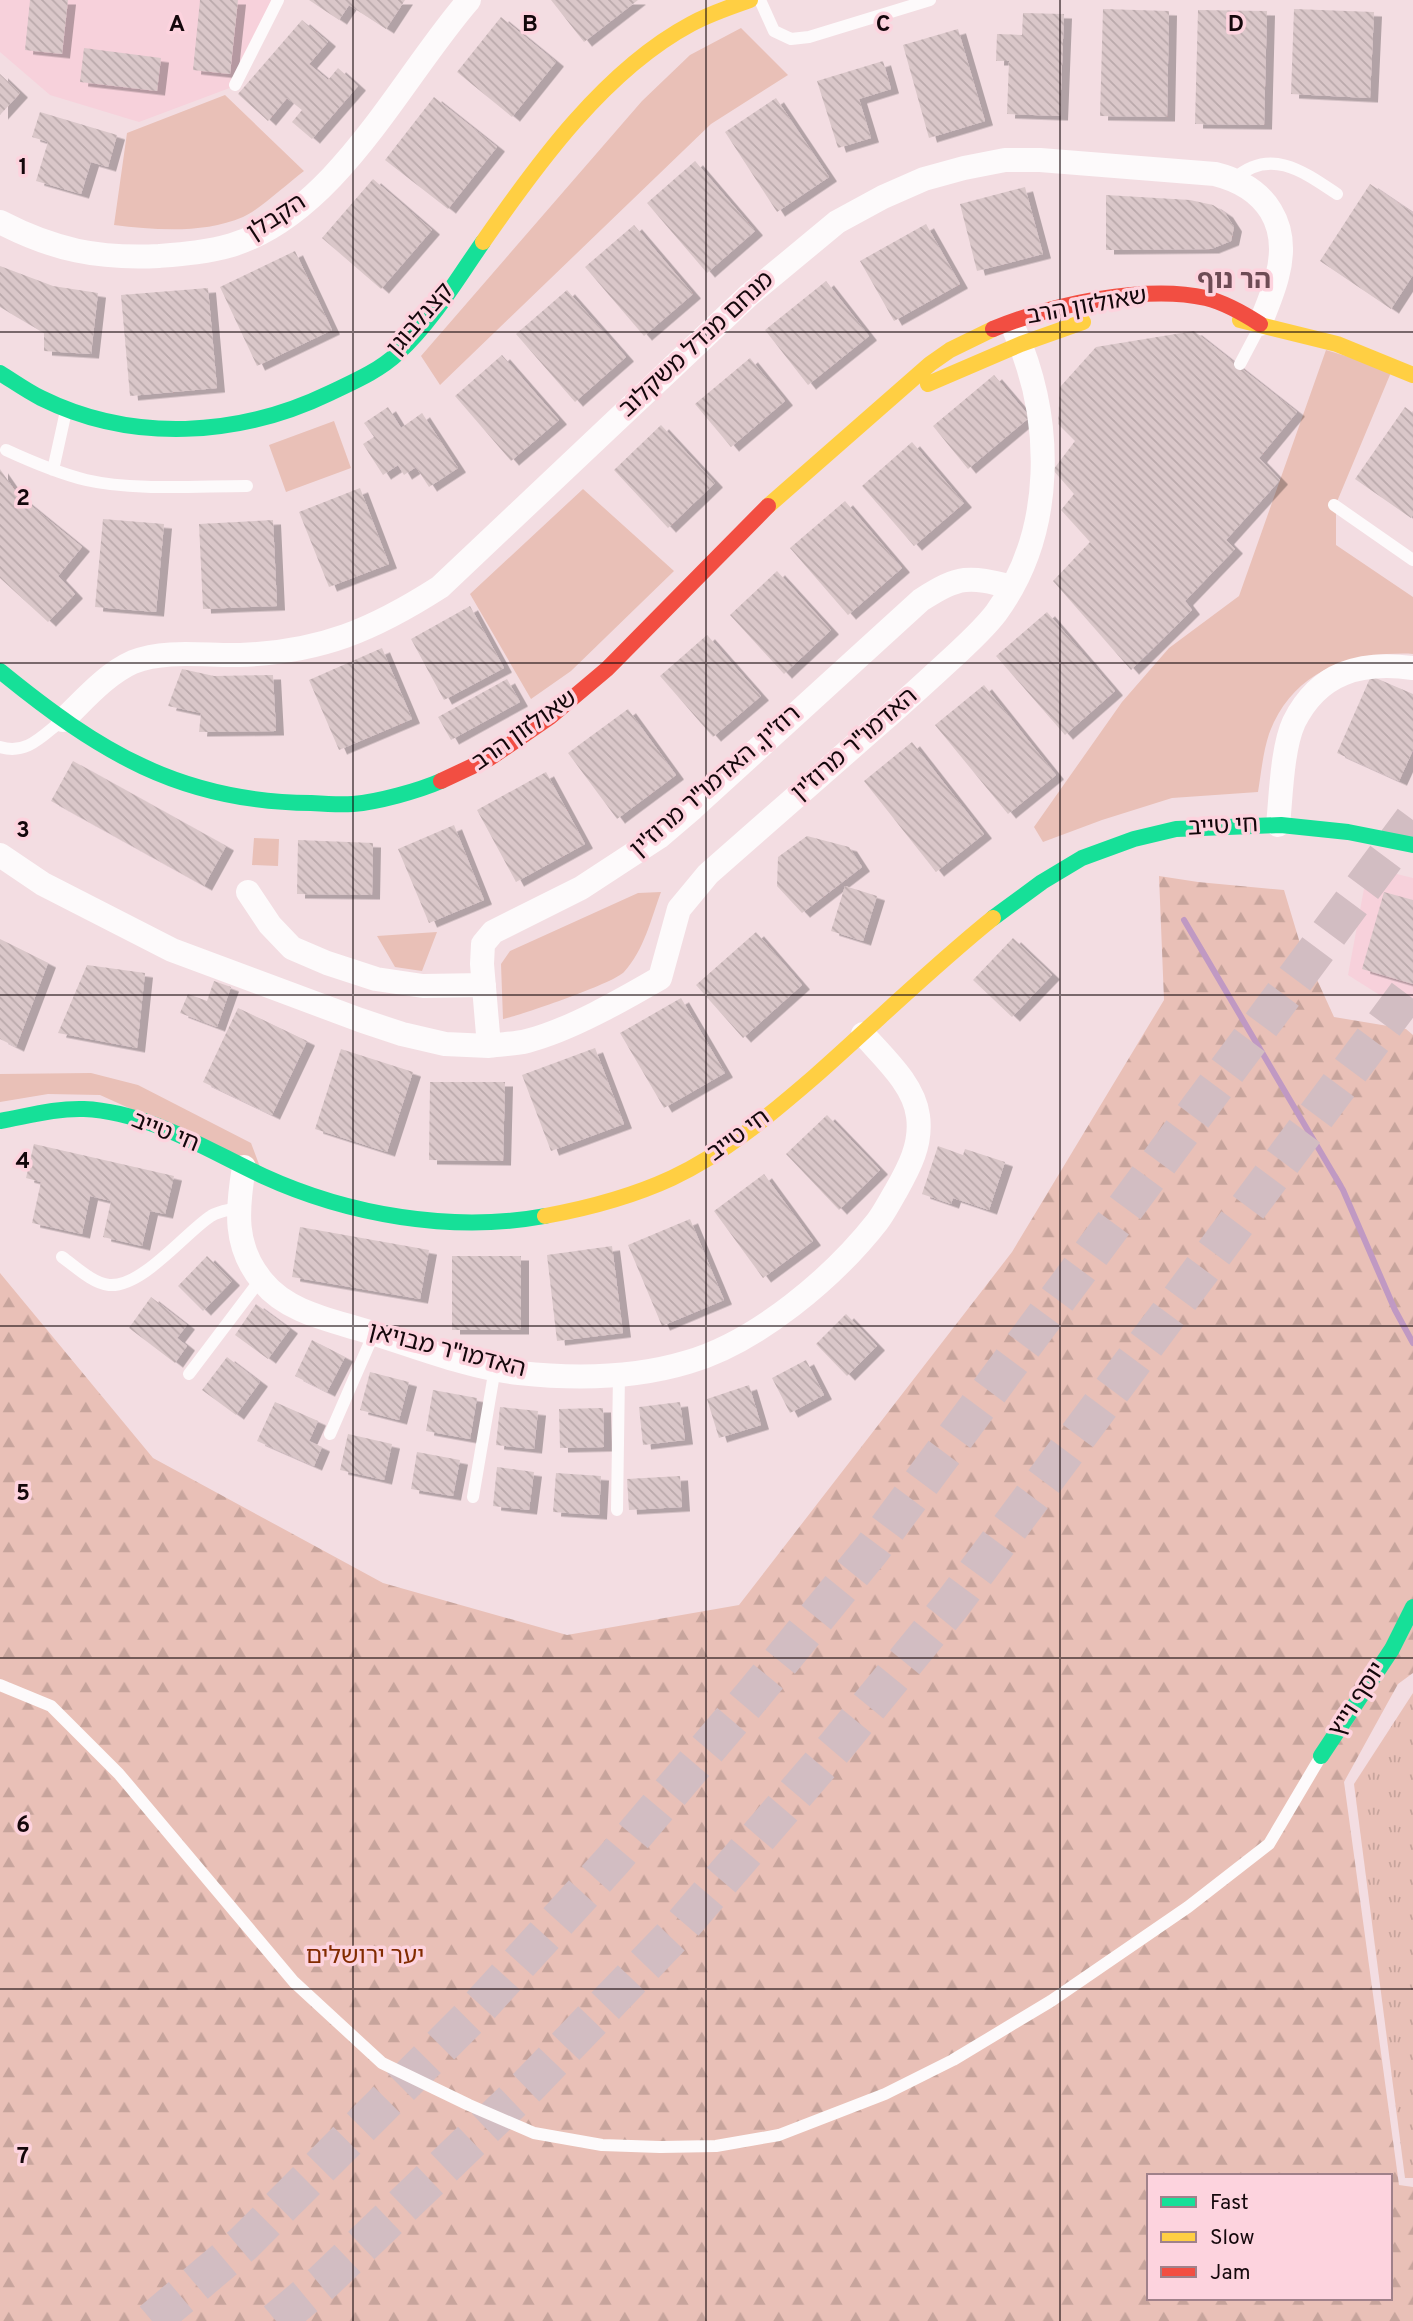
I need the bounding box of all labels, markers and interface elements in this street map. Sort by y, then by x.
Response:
text: A [169,11,185,40]
text: B [522,11,538,40]
text: C [876,11,890,40]
text: D [1228,11,1244,40]
text: 1 [18,154,28,183]
street label: הקבלן [242,188,312,248]
district label: הר נוף [1197,265,1271,298]
street label: מנחם מנדל משקלוב [613,266,781,424]
street label: קצנלבוגן [381,277,461,363]
street label: שאולזון הרב [1025,282,1149,332]
text: 2 [16,485,30,514]
street label: האדמו"ר מרוז'ין [786,682,924,808]
street label: שאולזון הרב [467,684,583,778]
street label: רוז'ין, האדמו"ר מרוז'ין [625,700,807,864]
street label: חי טייב [1187,810,1259,844]
text: 3 [16,817,30,846]
street label: חי טייב [702,1103,776,1169]
street label: חי טייב [127,1106,203,1160]
text: 4 [16,1148,30,1177]
street label: האדמו"ר מבויאן [365,1317,529,1385]
text: 5 [16,1480,30,1509]
street label: יוסף וייץ [1323,1657,1393,1743]
text: 6 [16,1812,30,1841]
park label: יער ירושלים [306,1942,424,1972]
text: 7 [17,2143,29,2172]
legend [1147,2174,1392,2300]
text: Fast [1210,2190,1249,2217]
text: Slow [1210,2225,1255,2252]
text: Jam [1210,2260,1251,2287]

